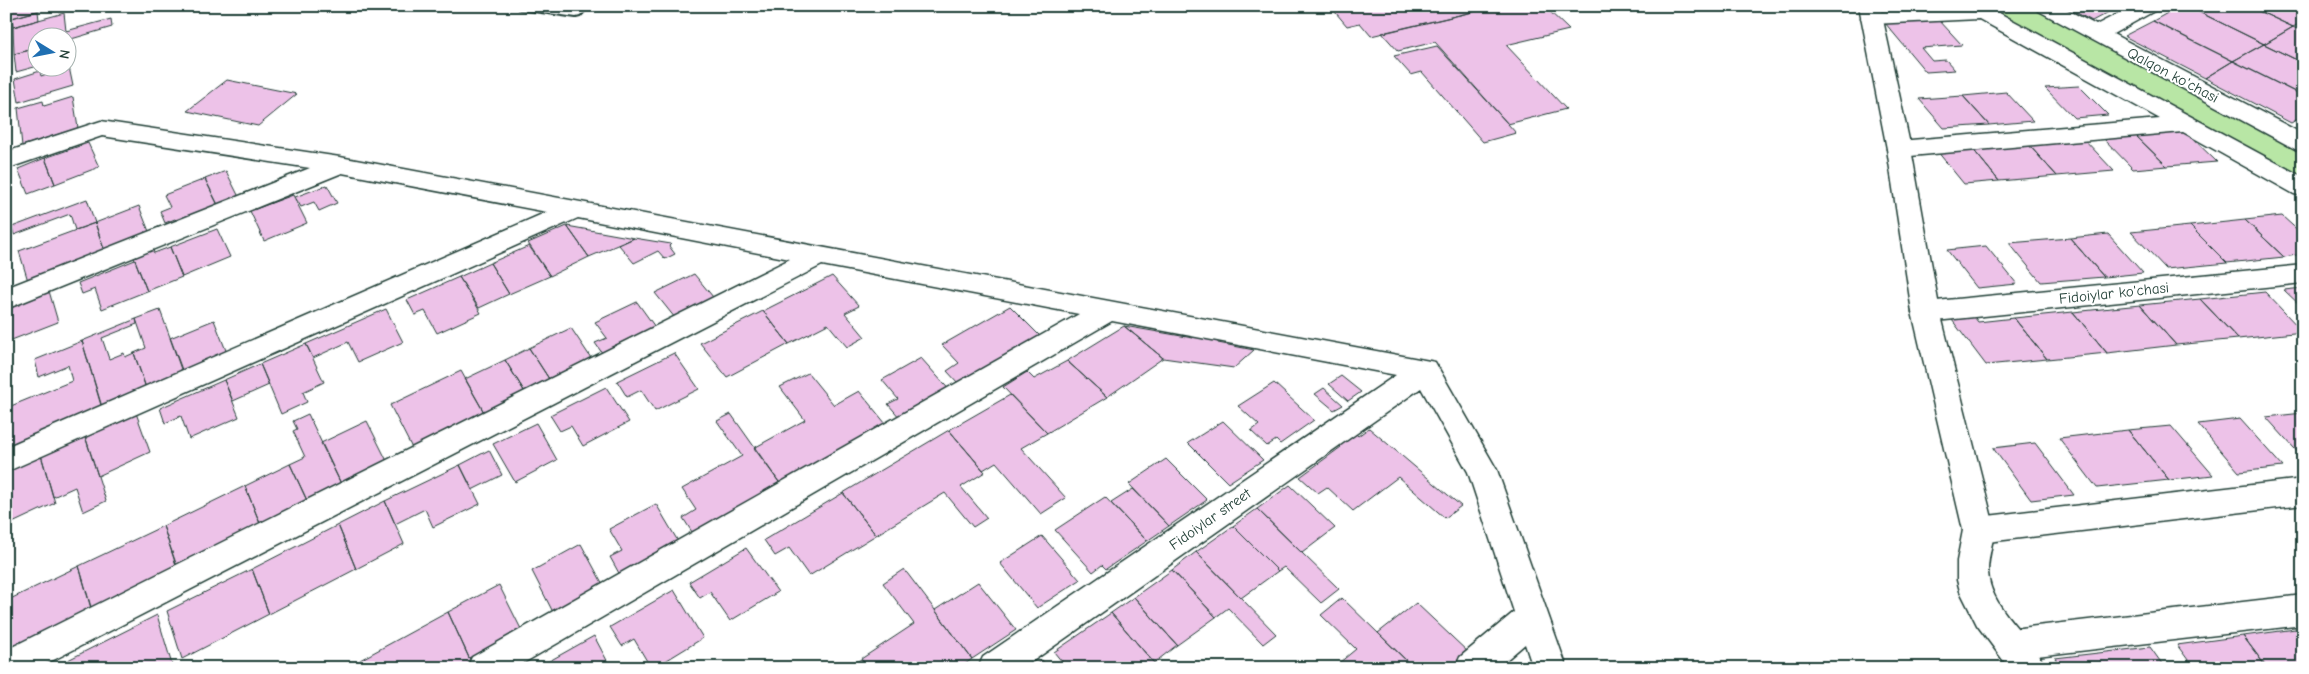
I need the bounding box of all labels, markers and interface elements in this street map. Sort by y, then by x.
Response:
north arrow [28,28,78,78]
street label: Qalqon ko'chasi [2124,43,2222,107]
text: N [55,48,73,60]
street label: Fidoiylar ko'chasi [2058,278,2170,308]
street label: Fidoiylar street [1166,484,1255,554]

